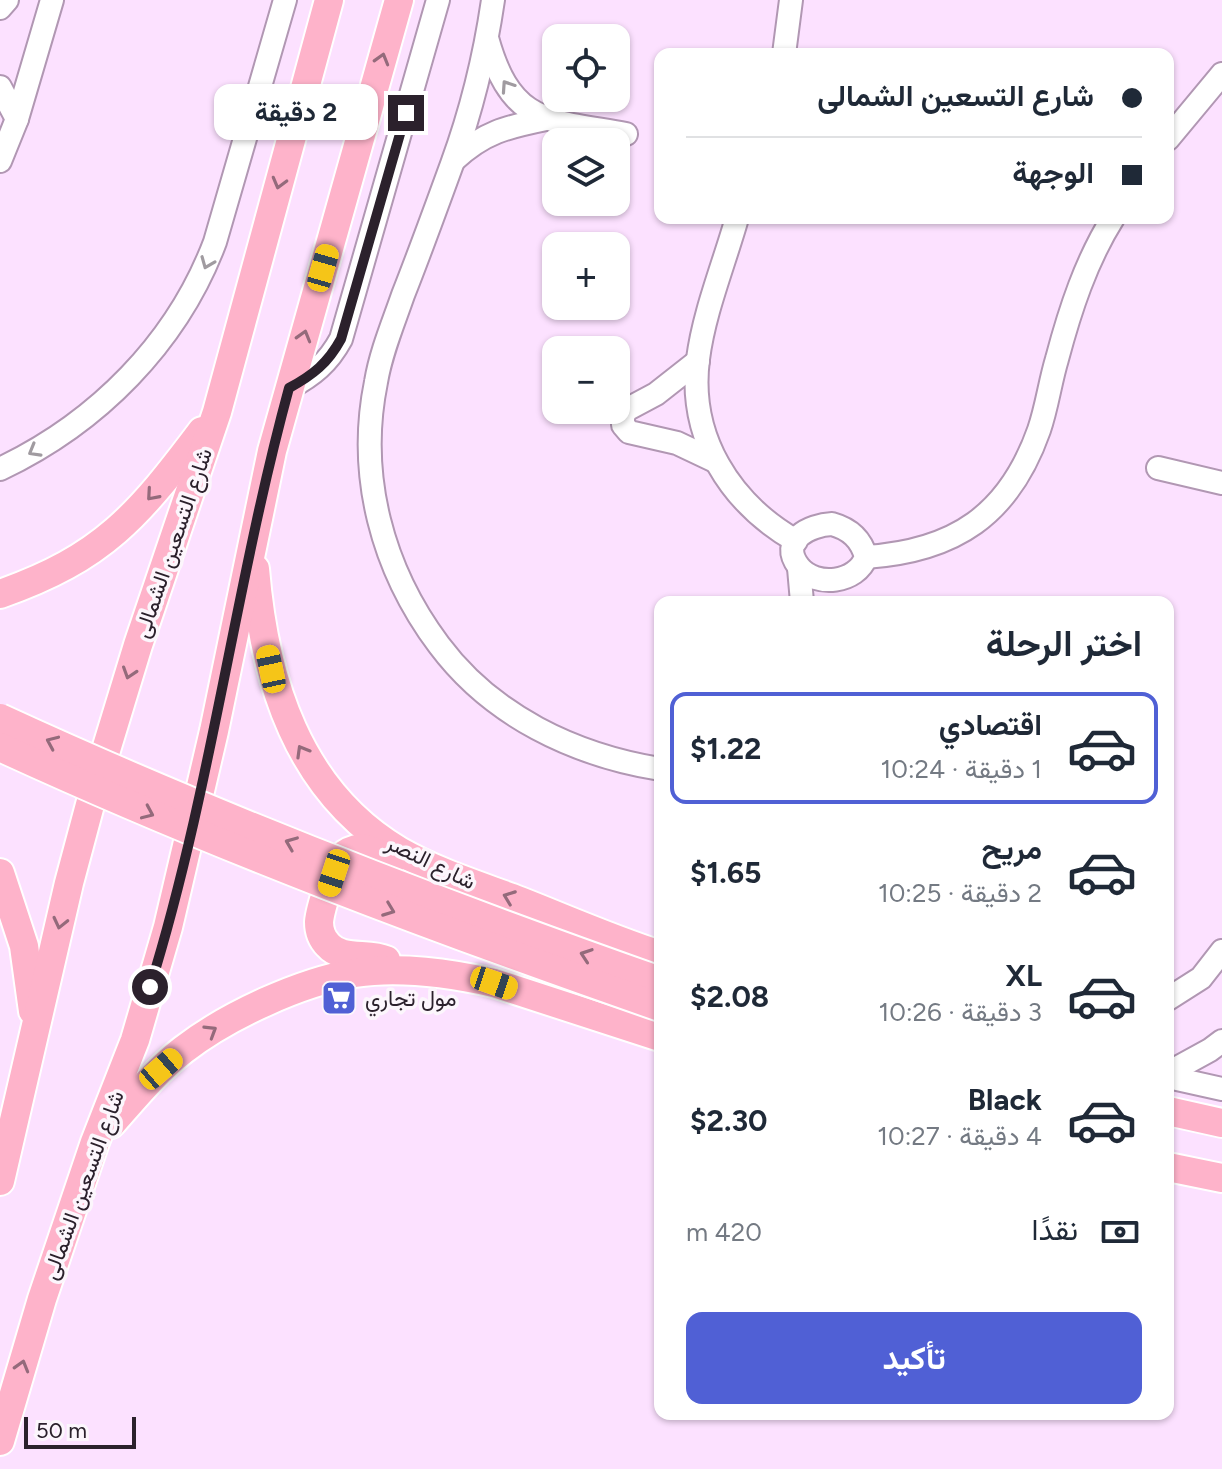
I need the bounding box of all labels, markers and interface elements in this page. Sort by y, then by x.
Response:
map controls [542,24,630,424]
button: locate [542,24,630,112]
one-way arrow [373,53,390,67]
text: شارع التسعين الشمالى [817,77,1094,114]
one-way arrow [502,80,517,94]
callout: 2 دقيقة [214,85,378,141]
route end [388,95,424,131]
text: 2 دقيقة [255,96,337,128]
button: layers [542,128,630,216]
text: الوجهة [1012,154,1094,191]
one-way arrow [272,176,288,190]
button: + [542,232,630,320]
car [305,242,341,294]
one-way arrow [200,255,217,269]
one-way arrow [295,330,311,344]
button: − [542,336,630,424]
one-way arrow [28,441,43,457]
street label: شارع التسعين الشمالى [128,444,219,642]
one-way arrow [147,486,162,501]
text: اختر الرحلة [986,622,1142,665]
car [254,643,288,695]
one-way arrow [123,665,139,679]
text: اقتصادي [939,706,1042,743]
icon: car [1066,712,1138,784]
text: $1.22 [690,730,761,767]
one-way arrow [45,735,60,751]
one-way arrow [296,745,312,760]
text: 1 دقيقة · 10:24 [881,753,1042,785]
one-way arrow [140,803,154,819]
street label: شارع النصر [381,828,480,896]
text: مريح [982,830,1042,867]
icon: car [1066,836,1138,908]
one-way arrow [285,837,299,853]
car [315,846,353,900]
text: $1.65 [690,854,762,891]
text: 2 دقيقة · 10:25 [878,877,1042,909]
one-way arrow [503,890,517,907]
one-way arrow [381,900,395,917]
one-way arrow [52,916,69,929]
one-way arrow [580,948,594,965]
text: XL [1006,957,1042,994]
icon: car [1066,960,1138,1032]
car [467,964,521,1002]
route start [132,969,168,1005]
text: $2.08 [690,978,769,1015]
supermarket icon: مول تجاري [320,979,358,1017]
place label: مول تجاري [365,985,457,1017]
text: 3 دقيقة · 10:26 [879,996,1042,1028]
one-way arrow [202,1025,217,1041]
car [135,1044,187,1094]
text: Black [968,1081,1042,1118]
icon: car [1066,1084,1138,1156]
street label: شارع التسعين الشمالى [36,1087,131,1284]
text: $2.30 [690,1102,768,1139]
text: 4 دقيقة · 10:27 [877,1120,1042,1152]
icon: cash [1098,1210,1142,1254]
text: نقدًا [1032,1211,1078,1248]
text: 420 m [686,1216,762,1248]
button: تأكيد [686,1312,1142,1404]
one-way arrow [13,1359,29,1373]
scale bar [24,1413,136,1449]
text: 50 m [36,1417,87,1444]

